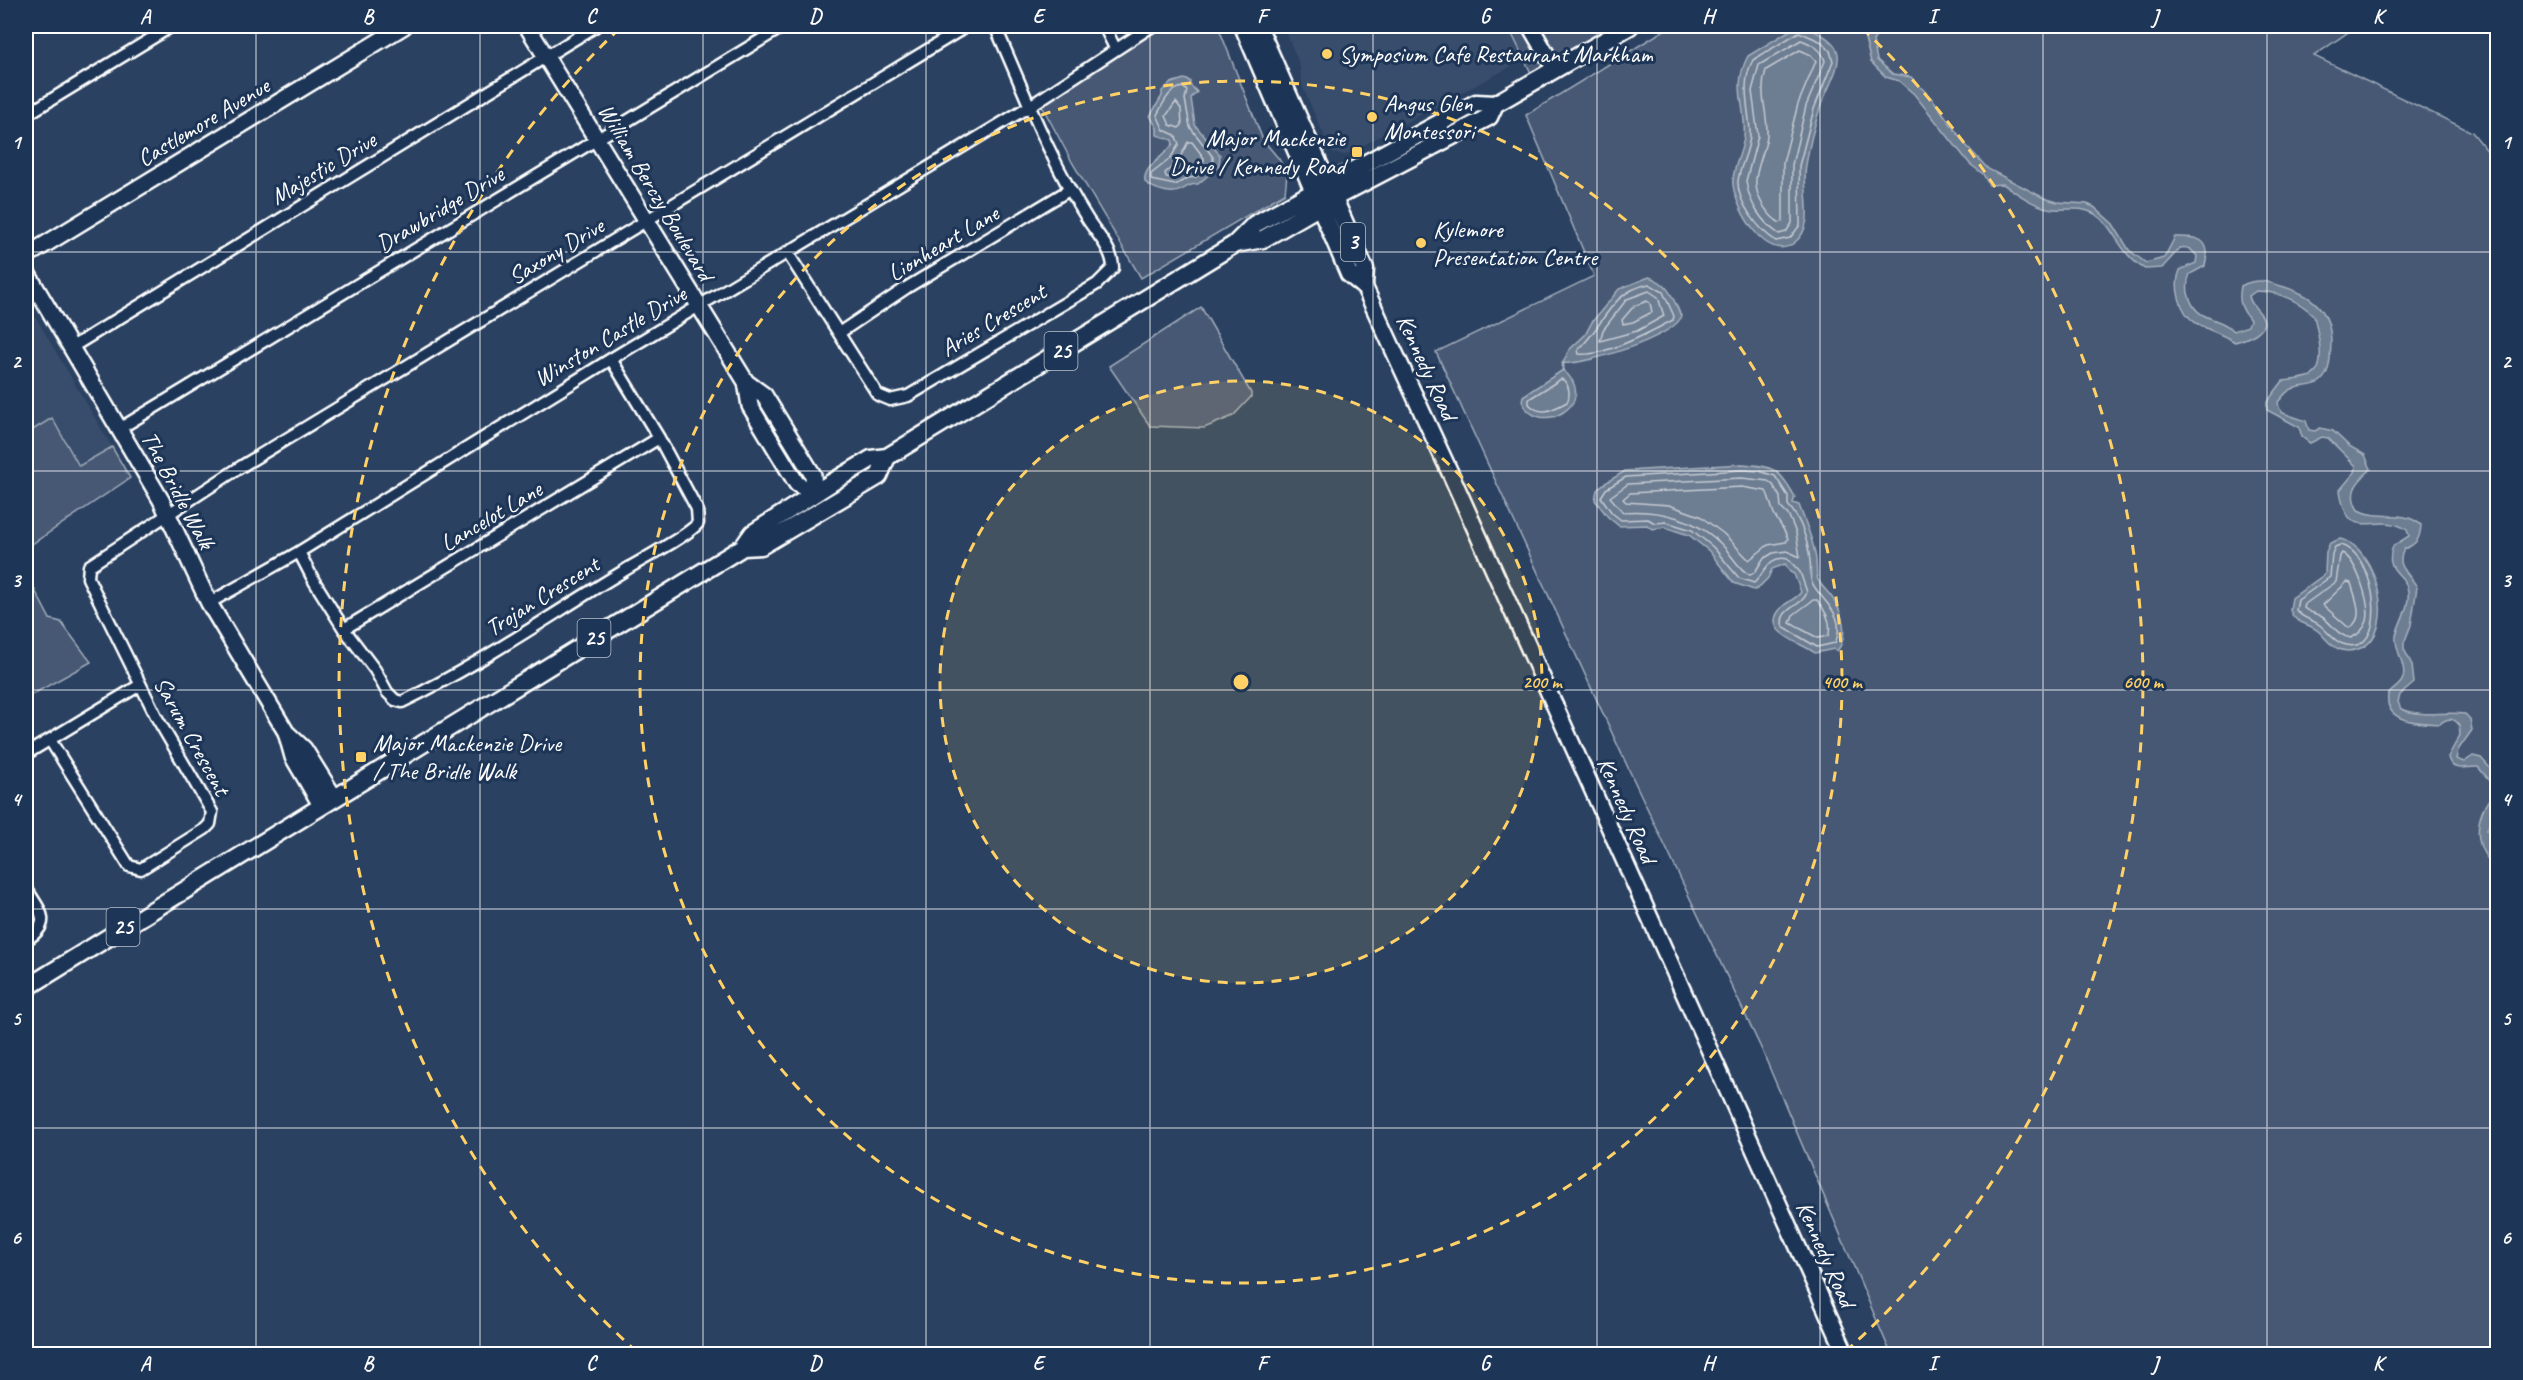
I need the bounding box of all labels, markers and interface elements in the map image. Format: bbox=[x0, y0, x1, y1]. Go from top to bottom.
text: A bbox=[140, 4, 152, 29]
text: B bbox=[363, 4, 375, 29]
text: C bbox=[586, 4, 598, 29]
text: D bbox=[809, 4, 823, 29]
text: E bbox=[1033, 4, 1047, 29]
text: F bbox=[1257, 4, 1271, 29]
text: G bbox=[1480, 4, 1493, 29]
text: H bbox=[1702, 4, 1717, 29]
text: I bbox=[1928, 4, 1941, 29]
text: J bbox=[2150, 4, 2162, 29]
text: K bbox=[2373, 4, 2387, 29]
place label: Symposium Cafe Restaurant Markham bbox=[1339, 39, 1653, 69]
marker: Symposium Cafe Restaurant Markham bbox=[1320, 47, 1334, 61]
street label: Castlemore Avenue bbox=[131, 70, 277, 173]
place label: Angus Glen Montessori bbox=[1384, 88, 1477, 146]
street label: William Berczy Boulevard bbox=[591, 98, 723, 289]
marker: Angus Glen Montessori bbox=[1365, 110, 1379, 124]
place label: Major Mackenzie Drive / Kennedy Road bbox=[1170, 123, 1349, 181]
street label: Majestic Drive bbox=[265, 124, 383, 211]
text: 1 bbox=[12, 130, 23, 155]
text: 1 bbox=[2502, 130, 2513, 155]
marker: Major Mackenzie Drive / Kennedy Road bbox=[1350, 145, 1364, 159]
street label: Drawbridge Drive bbox=[371, 158, 511, 259]
street label: Lionheart Lane bbox=[882, 197, 1006, 288]
street label: Saxony Drive bbox=[503, 210, 611, 291]
place label: Kylemore Presentation Centre bbox=[1433, 214, 1599, 272]
road number: 3 bbox=[1341, 223, 1365, 261]
marker: Kylemore Presentation Centre bbox=[1414, 236, 1428, 250]
street label: Aries Crescent bbox=[935, 276, 1053, 363]
street label: Winston Castle Drive bbox=[528, 278, 693, 393]
street label: Kennedy Road bbox=[1390, 310, 1466, 428]
road number: 25 bbox=[1044, 332, 1078, 370]
text: 2 bbox=[12, 349, 23, 374]
text: 2 bbox=[2502, 349, 2513, 374]
street label: The Bridle Walk bbox=[134, 426, 223, 556]
street label: Lancelot Lane bbox=[435, 473, 549, 558]
street label: Trojan Crescent bbox=[479, 548, 606, 643]
text: 3 bbox=[12, 568, 23, 593]
text: 3 bbox=[2502, 568, 2513, 593]
road number: 25 bbox=[578, 619, 610, 657]
street label: Sarum Crescent bbox=[147, 671, 238, 802]
text: 200 m bbox=[1523, 671, 1563, 693]
text: 400 m bbox=[1823, 671, 1863, 693]
text: 600 m bbox=[2123, 671, 2164, 693]
centre of rings bbox=[1231, 672, 1251, 692]
place label: Major Mackenzie Drive / The Bridle Walk bbox=[373, 728, 563, 786]
marker: Major Mackenzie Drive / The Bridle Walk bbox=[354, 750, 368, 764]
street label: Kennedy Road bbox=[1590, 752, 1665, 871]
text: 4 bbox=[12, 787, 24, 812]
text: 4 bbox=[2502, 787, 2514, 812]
road number: 25 bbox=[106, 908, 140, 946]
text: 5 bbox=[12, 1006, 23, 1031]
text: 5 bbox=[2502, 1006, 2513, 1031]
street label: Kennedy Road bbox=[1789, 1196, 1864, 1315]
text: 6 bbox=[11, 1225, 22, 1250]
text: 6 bbox=[2501, 1225, 2512, 1250]
text: A bbox=[140, 1351, 152, 1376]
text: B bbox=[363, 1351, 375, 1376]
text: C bbox=[586, 1351, 598, 1376]
text: D bbox=[809, 1351, 823, 1376]
text: E bbox=[1033, 1351, 1047, 1376]
text: F bbox=[1257, 1351, 1271, 1376]
text: G bbox=[1480, 1351, 1493, 1376]
text: H bbox=[1702, 1351, 1717, 1376]
text: I bbox=[1928, 1351, 1941, 1376]
text: J bbox=[2150, 1351, 2162, 1376]
text: K bbox=[2373, 1351, 2387, 1376]

